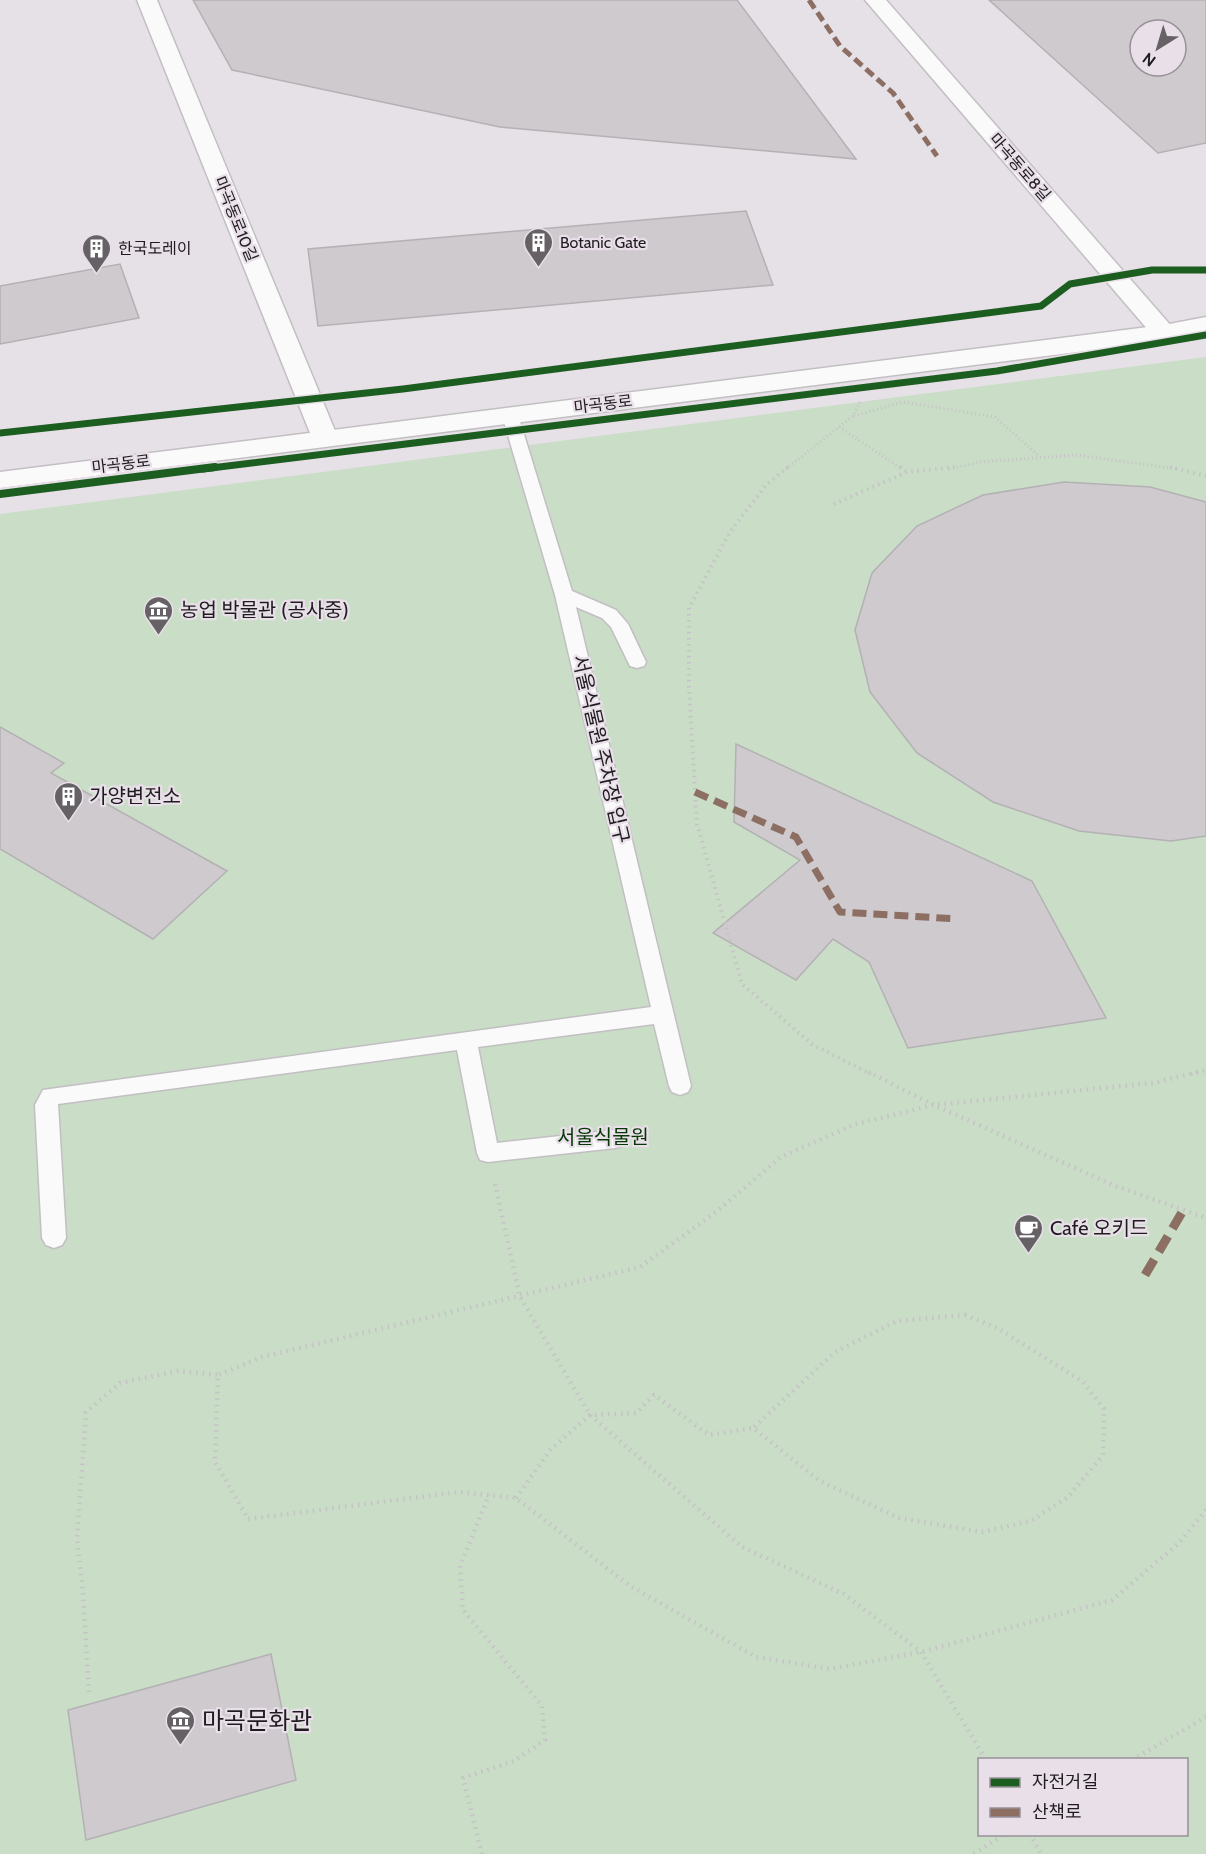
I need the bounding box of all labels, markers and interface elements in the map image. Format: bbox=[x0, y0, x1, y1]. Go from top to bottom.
north arrow bbox=[1128, 18, 1188, 78]
text: N bbox=[1139, 49, 1160, 71]
street label: 마곡동로8길 bbox=[986, 129, 1054, 205]
street label: 마곡동로10길 bbox=[210, 174, 262, 264]
building icon: Botanic Gate bbox=[523, 226, 555, 268]
building icon: 한국도레이 bbox=[81, 232, 113, 274]
place label: Botanic Gate bbox=[560, 233, 646, 252]
place label: 한국도레이 bbox=[118, 239, 192, 258]
street label: 마곡동로 bbox=[573, 391, 634, 417]
street label: 마곡동로 bbox=[91, 451, 152, 477]
museum icon: 농업 박물관 (공사중) bbox=[143, 594, 175, 636]
place label: 농업 박물관 (공사중) bbox=[180, 598, 349, 622]
street label: 서울식물원 주차장 입구 bbox=[568, 652, 634, 846]
building icon: 가양변전소 bbox=[52, 780, 84, 822]
place label: 가양변전소 bbox=[89, 784, 181, 808]
park label: 서울식물원 bbox=[557, 1125, 649, 1149]
cafe icon: Café 오키드 bbox=[1013, 1212, 1045, 1254]
place label: Café 오키드 bbox=[1050, 1216, 1148, 1240]
museum icon: 마곡문화관 bbox=[165, 1704, 197, 1746]
place label: 마곡문화관 bbox=[202, 1706, 312, 1735]
legend bbox=[978, 1758, 1188, 1836]
text: 자전거길 bbox=[1032, 1771, 1098, 1793]
text: 산책로 bbox=[1032, 1801, 1082, 1823]

